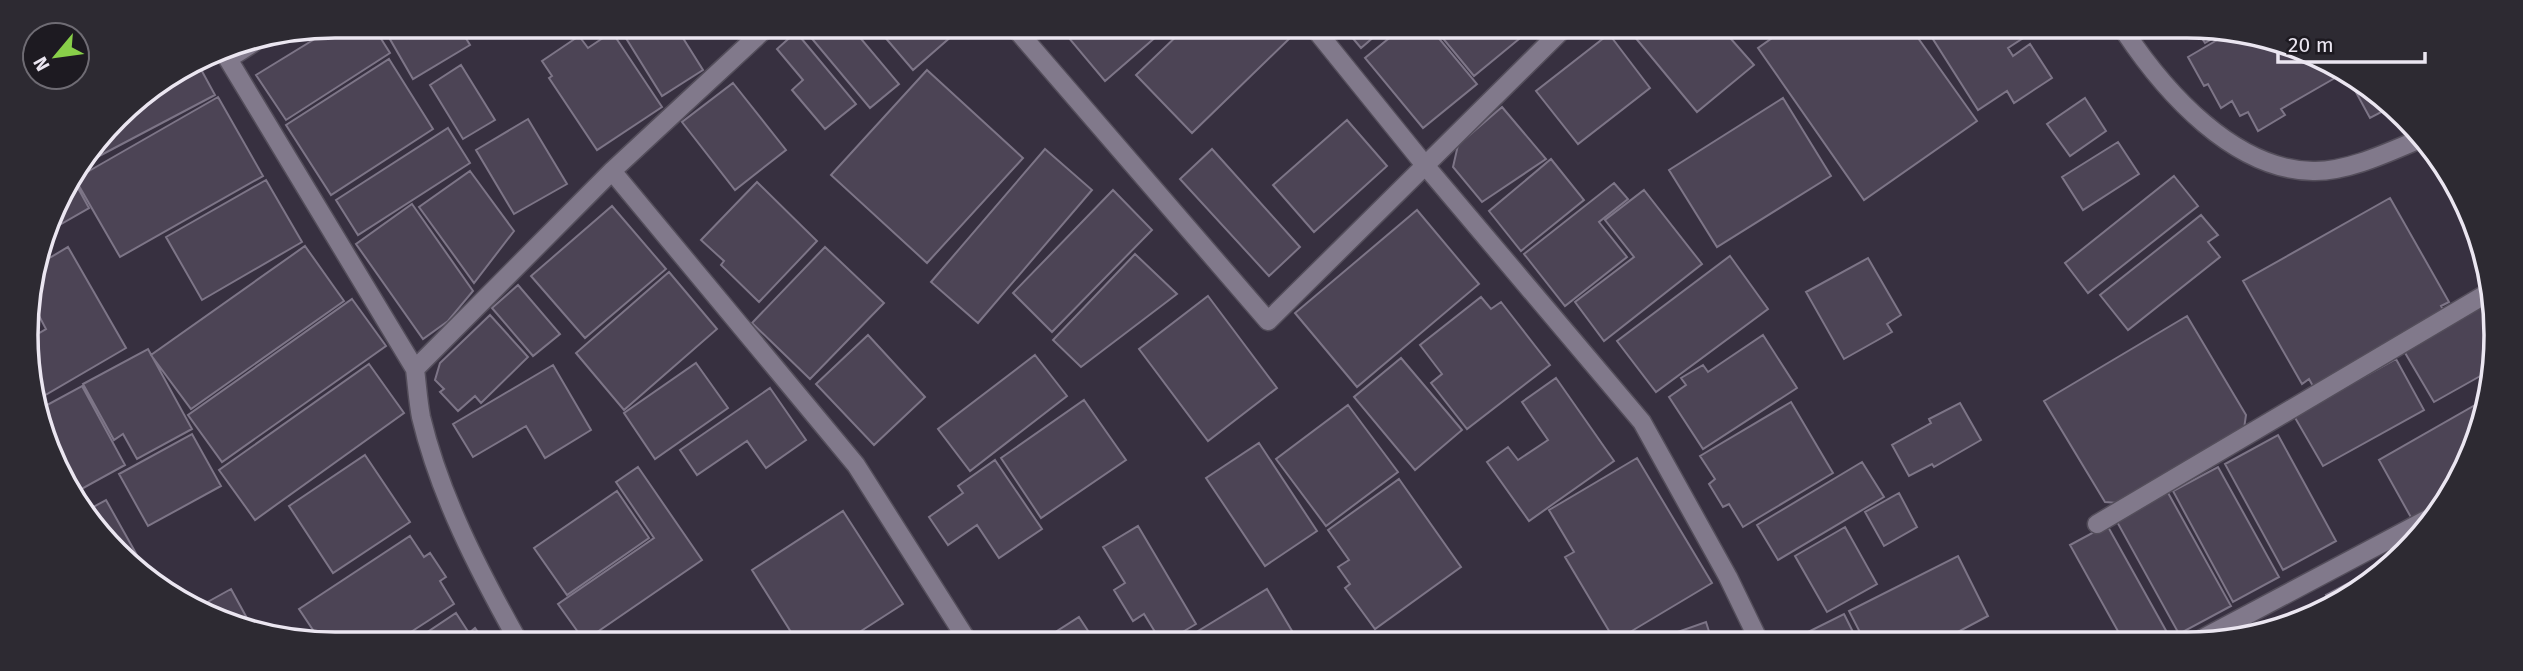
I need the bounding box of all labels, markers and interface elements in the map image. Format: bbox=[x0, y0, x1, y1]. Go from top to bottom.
north arrow bbox=[21, 21, 91, 91]
scale bar bbox=[2278, 21, 2425, 65]
text: 20 m bbox=[2288, 32, 2334, 58]
text: N bbox=[28, 53, 55, 75]

